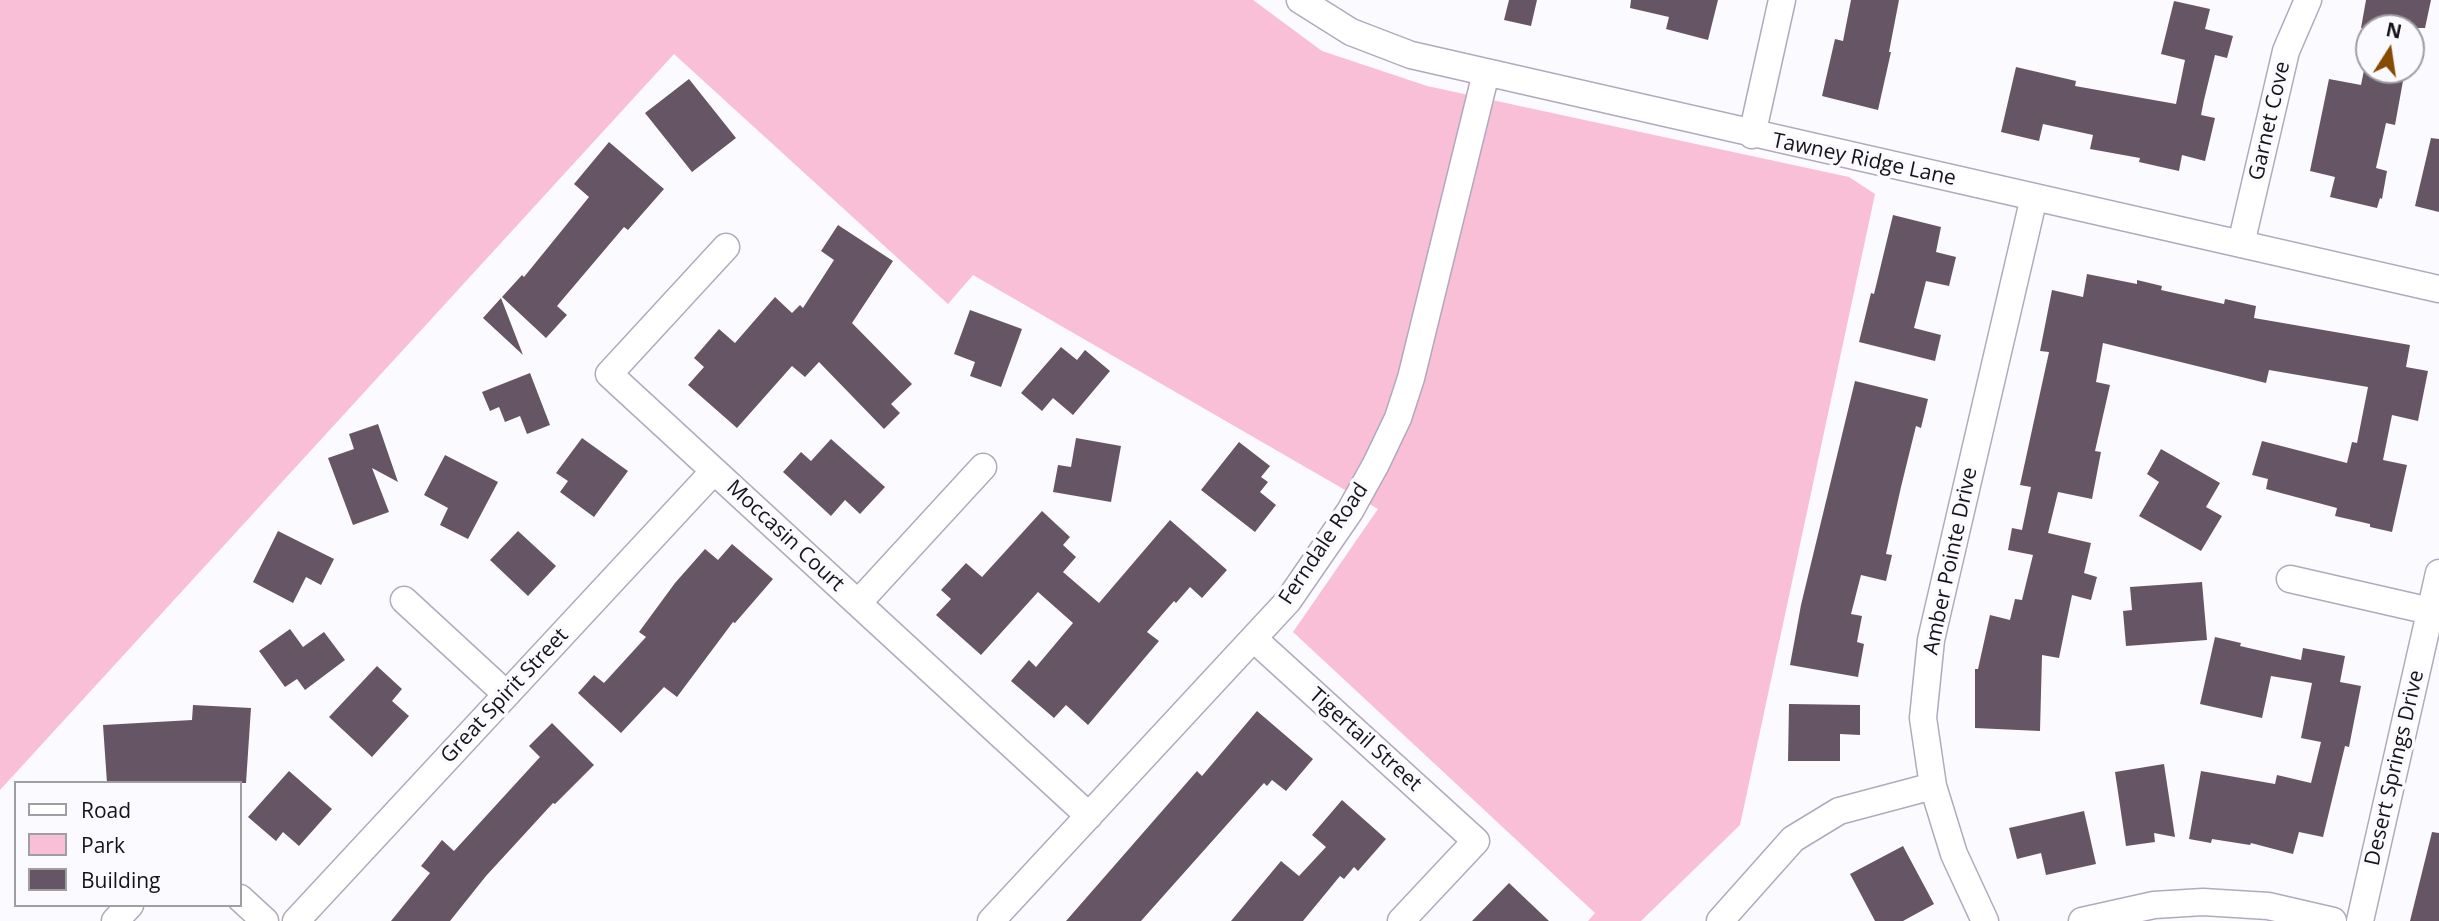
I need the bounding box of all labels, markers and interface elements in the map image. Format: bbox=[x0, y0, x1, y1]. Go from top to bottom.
north arrow bbox=[2355, 14, 2425, 84]
text: N bbox=[2384, 16, 2404, 45]
street label: Garnet Cove bbox=[2244, 59, 2296, 183]
street label: Tawney Ridge Lane bbox=[1770, 128, 1958, 192]
street label: Amber Pointe Drive bbox=[1919, 465, 1983, 657]
street label: Moccasin Court bbox=[721, 475, 849, 597]
street label: Ferndale Road bbox=[1274, 478, 1374, 610]
street label: Great Spirit Street bbox=[436, 623, 574, 769]
street label: Desert Springs Drive bbox=[2360, 668, 2430, 868]
street label: Tigertail Street bbox=[1304, 683, 1426, 797]
legend bbox=[14, 781, 242, 907]
text: Road bbox=[81, 796, 131, 824]
text: Park bbox=[81, 831, 125, 859]
text: Building bbox=[81, 866, 160, 894]

